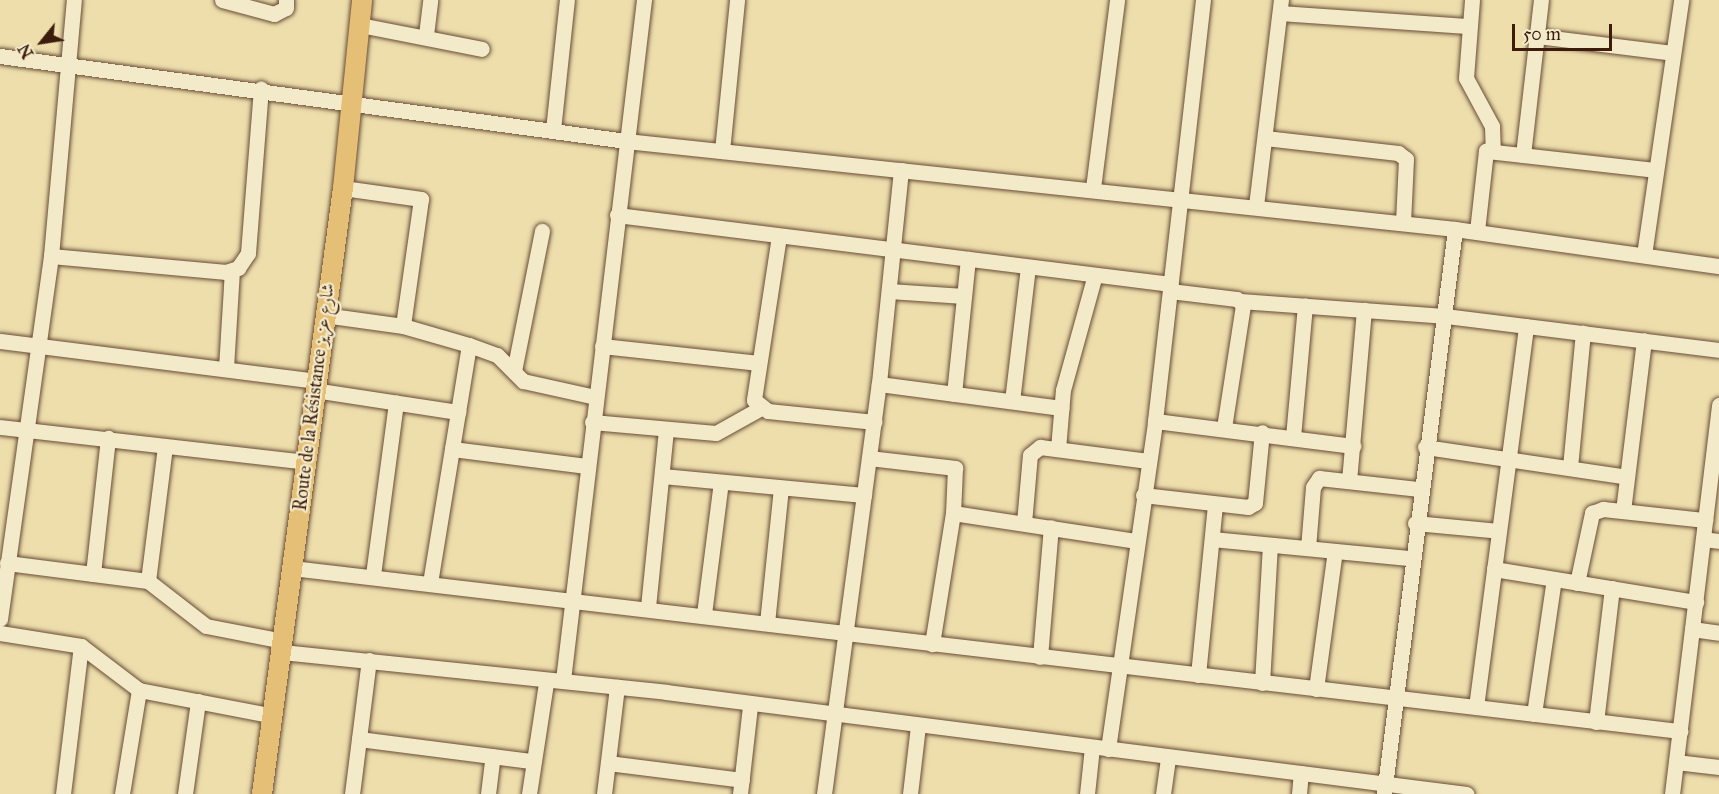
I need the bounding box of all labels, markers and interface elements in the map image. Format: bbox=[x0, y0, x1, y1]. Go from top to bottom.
north arrow bbox=[12, 12, 72, 72]
scale bar bbox=[1515, 12, 1616, 50]
text: 50 m bbox=[1523, 23, 1561, 45]
text: N bbox=[14, 41, 38, 62]
street label: Route de la Résistance شارع عزيز bbox=[289, 282, 339, 512]

